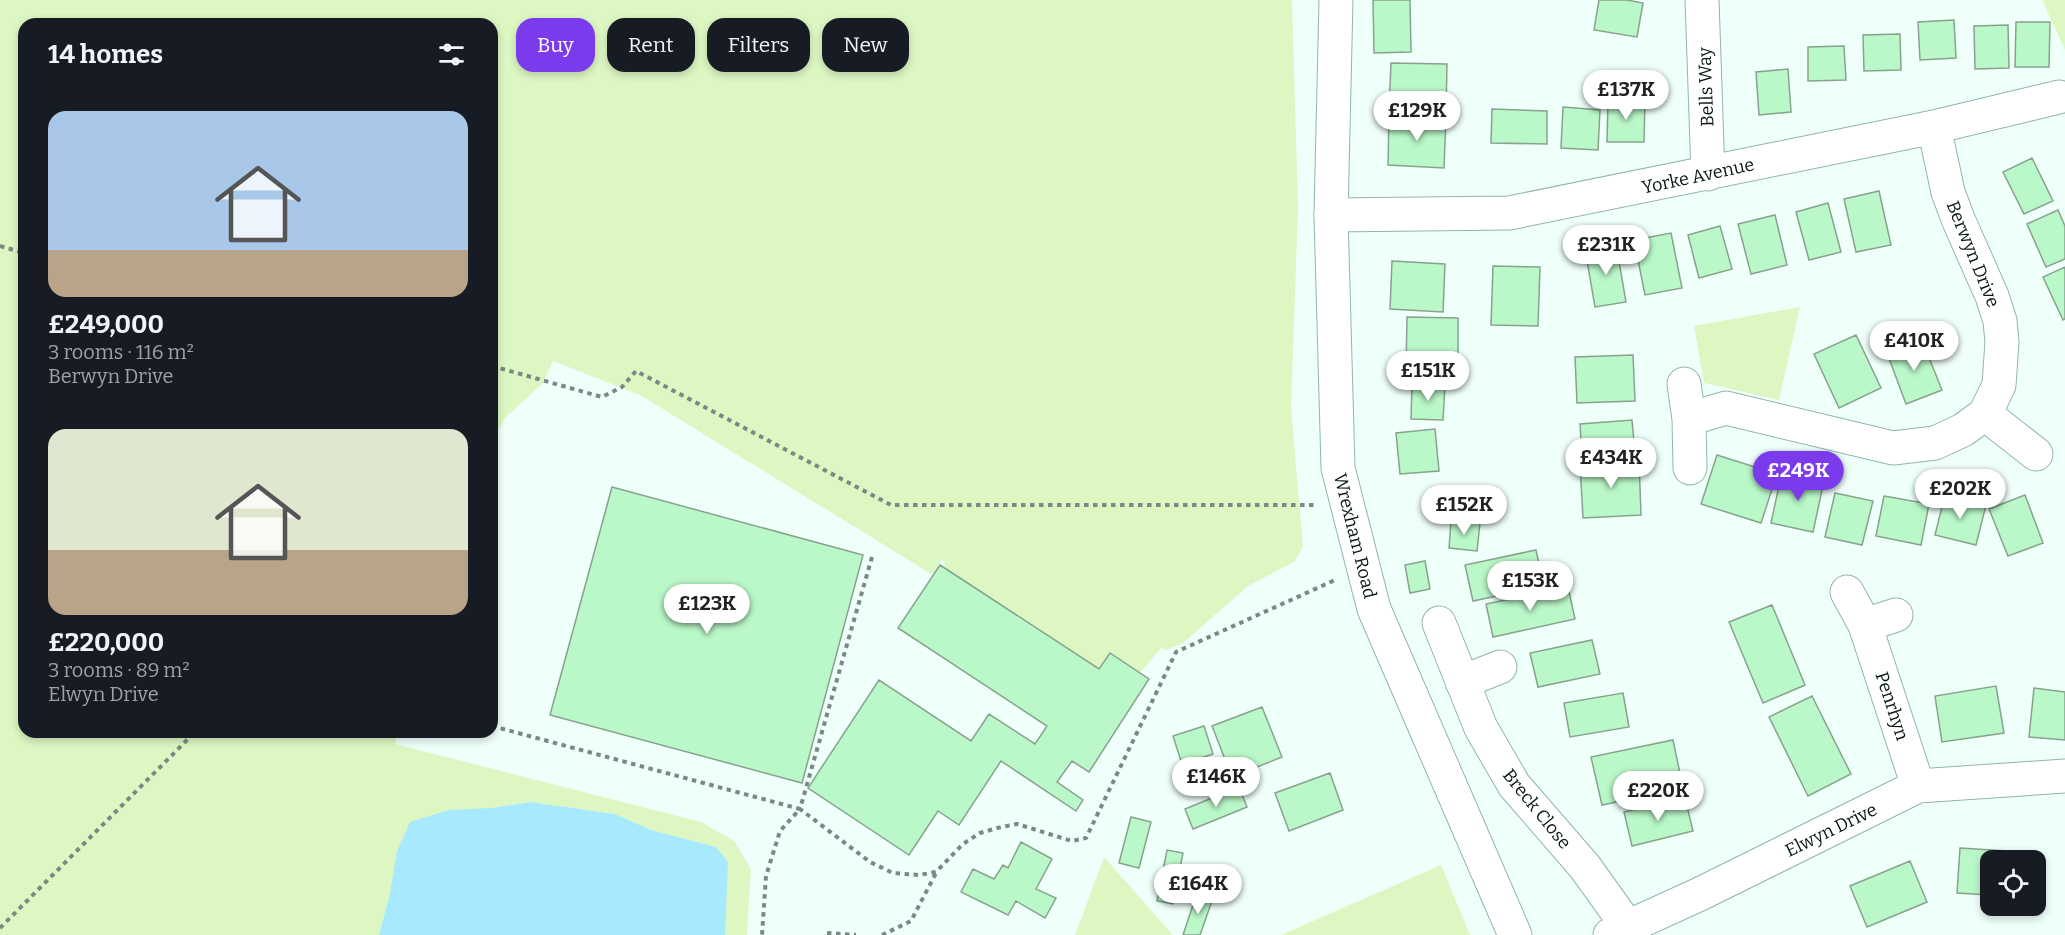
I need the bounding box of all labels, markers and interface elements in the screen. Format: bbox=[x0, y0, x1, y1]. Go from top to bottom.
chip: Buy bbox=[516, 18, 595, 72]
chip: Rent bbox=[607, 18, 695, 72]
chip: Filters bbox=[707, 18, 810, 72]
chip: New bbox=[822, 18, 909, 72]
icon: filters bbox=[435, 38, 468, 71]
text: 14 homes bbox=[48, 39, 163, 70]
street label: Bells Way bbox=[1694, 46, 1718, 127]
pin: £137K bbox=[1584, 70, 1668, 121]
text: £137K bbox=[1597, 77, 1655, 101]
pin: £129K bbox=[1375, 91, 1459, 142]
text: £129K bbox=[1387, 98, 1447, 122]
icon: home bbox=[204, 150, 312, 258]
street label: Yorke Avenue bbox=[1640, 153, 1756, 199]
street label: Berwyn Drive bbox=[1942, 198, 2004, 310]
pin: £231K bbox=[1564, 225, 1648, 276]
text: £231K bbox=[1577, 232, 1635, 256]
text: £249,000 bbox=[48, 309, 164, 340]
pin: £410K bbox=[1872, 321, 1956, 372]
text: £410K bbox=[1884, 328, 1944, 352]
text: 3 rooms · 116 m² bbox=[48, 340, 194, 364]
pin: £151K bbox=[1386, 351, 1470, 402]
text: £151K bbox=[1400, 358, 1456, 382]
text: Berwyn Drive bbox=[48, 364, 173, 388]
pin: £434K bbox=[1569, 438, 1653, 489]
text: £434K bbox=[1579, 445, 1643, 469]
pin: £249K bbox=[1756, 451, 1840, 502]
text: £249K bbox=[1767, 458, 1829, 482]
icon: home bbox=[204, 468, 312, 576]
pin: £202K bbox=[1918, 469, 2002, 520]
street label: Wrexham Road bbox=[1329, 471, 1381, 601]
text: £202K bbox=[1929, 476, 1991, 500]
pin: £152K bbox=[1422, 485, 1506, 536]
text: £152K bbox=[1435, 492, 1493, 516]
pin: £153K bbox=[1488, 561, 1572, 612]
text: £153K bbox=[1501, 568, 1559, 592]
pin: £123K bbox=[665, 584, 749, 635]
text: £123K bbox=[678, 591, 736, 615]
text: £220,000 bbox=[48, 627, 164, 658]
text: 3 rooms · 89 m² bbox=[48, 658, 190, 682]
street label: Penrhyn bbox=[1871, 669, 1914, 744]
text: Elwyn Drive bbox=[48, 682, 159, 706]
pin: £146K bbox=[1174, 757, 1258, 808]
text: £146K bbox=[1186, 764, 1246, 788]
street label: Breck Close bbox=[1498, 765, 1576, 853]
pin: £220K bbox=[1616, 771, 1700, 822]
text: £220K bbox=[1627, 778, 1689, 802]
street label: Elwyn Drive bbox=[1781, 798, 1881, 862]
map controls bbox=[1980, 850, 2046, 916]
button: locate bbox=[1980, 850, 2046, 916]
pin: £164K bbox=[1156, 864, 1240, 915]
text: £164K bbox=[1168, 871, 1228, 895]

